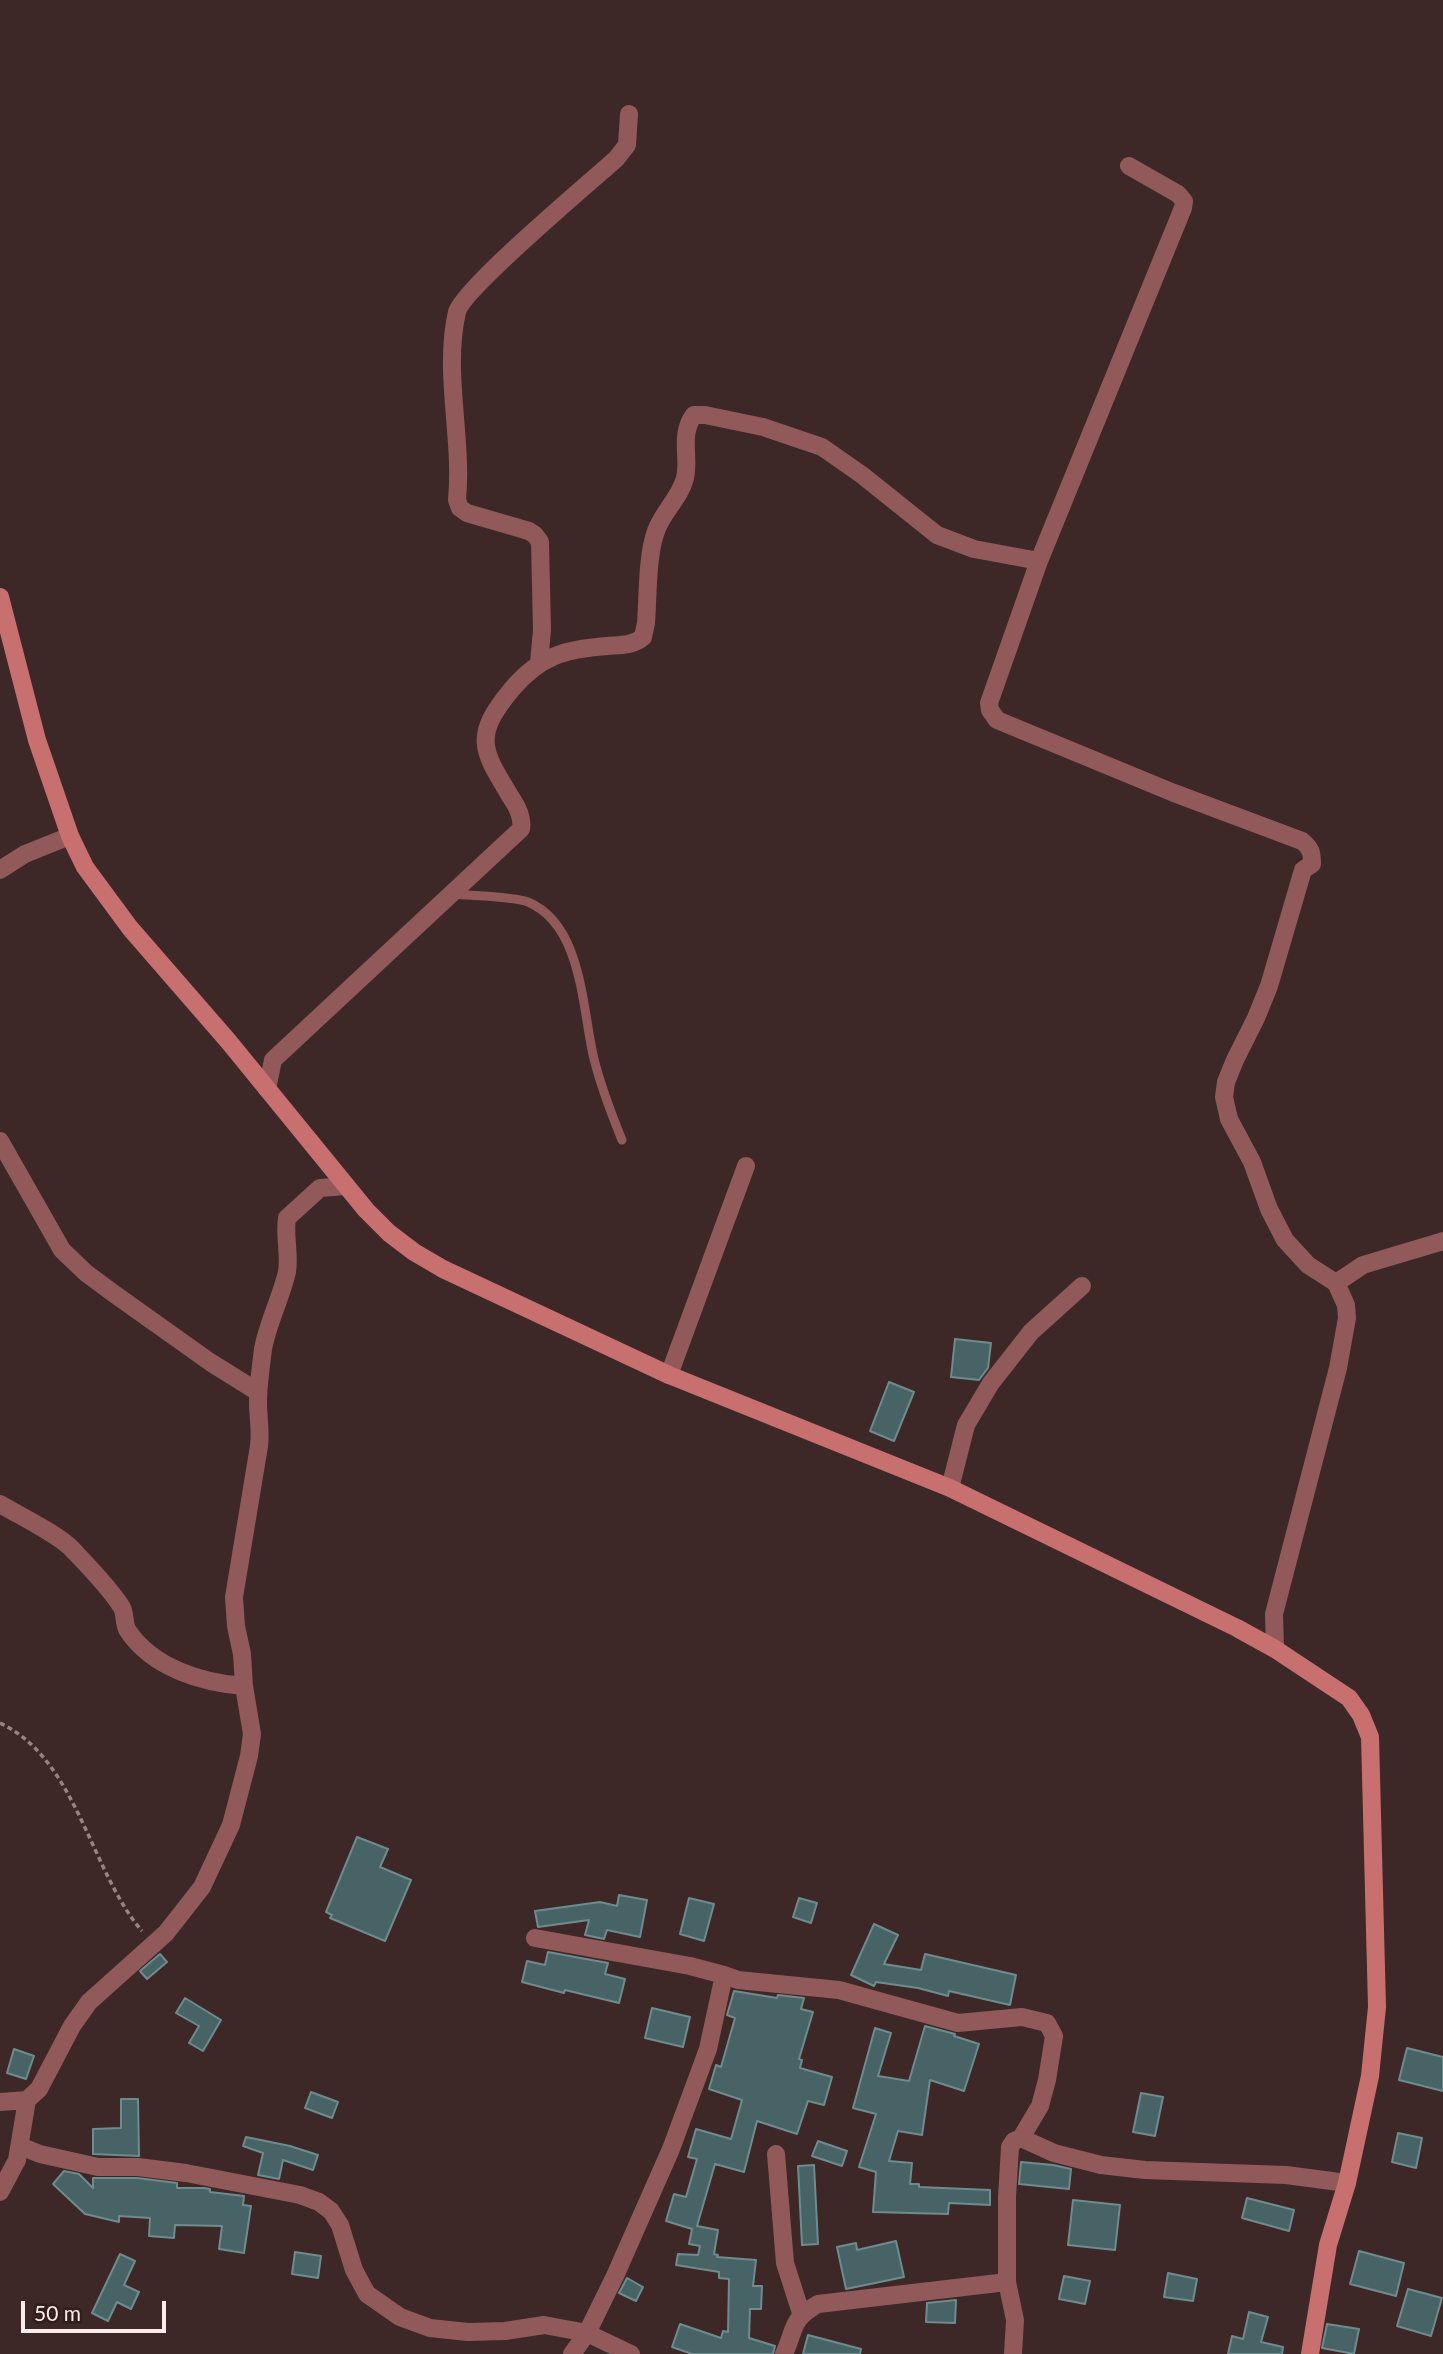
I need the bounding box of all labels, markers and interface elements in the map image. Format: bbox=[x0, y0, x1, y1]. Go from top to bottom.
scale bar bbox=[24, 2288, 170, 2332]
text: 50 m bbox=[34, 2300, 81, 2325]

